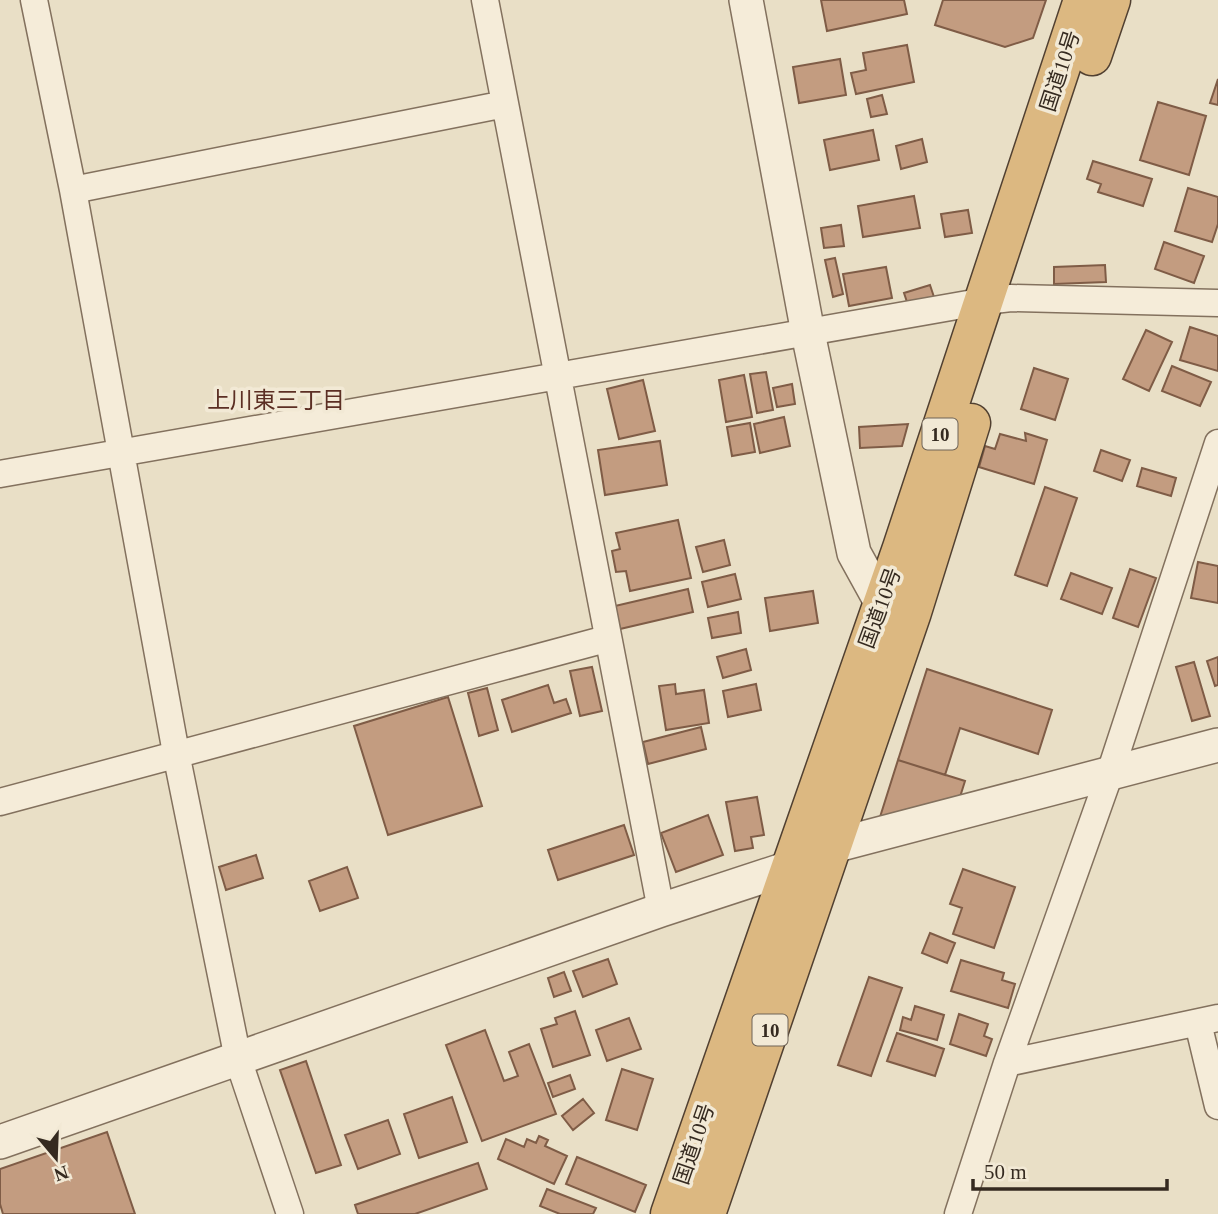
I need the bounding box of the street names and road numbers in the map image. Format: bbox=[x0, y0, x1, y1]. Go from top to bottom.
street label: 国道10号 bbox=[1036, 27, 1084, 115]
road number: 10 bbox=[922, 418, 958, 449]
street label: 国道10号 bbox=[854, 564, 906, 652]
road number: 10 bbox=[752, 1014, 788, 1046]
street label: 国道10号 bbox=[669, 1100, 719, 1188]

